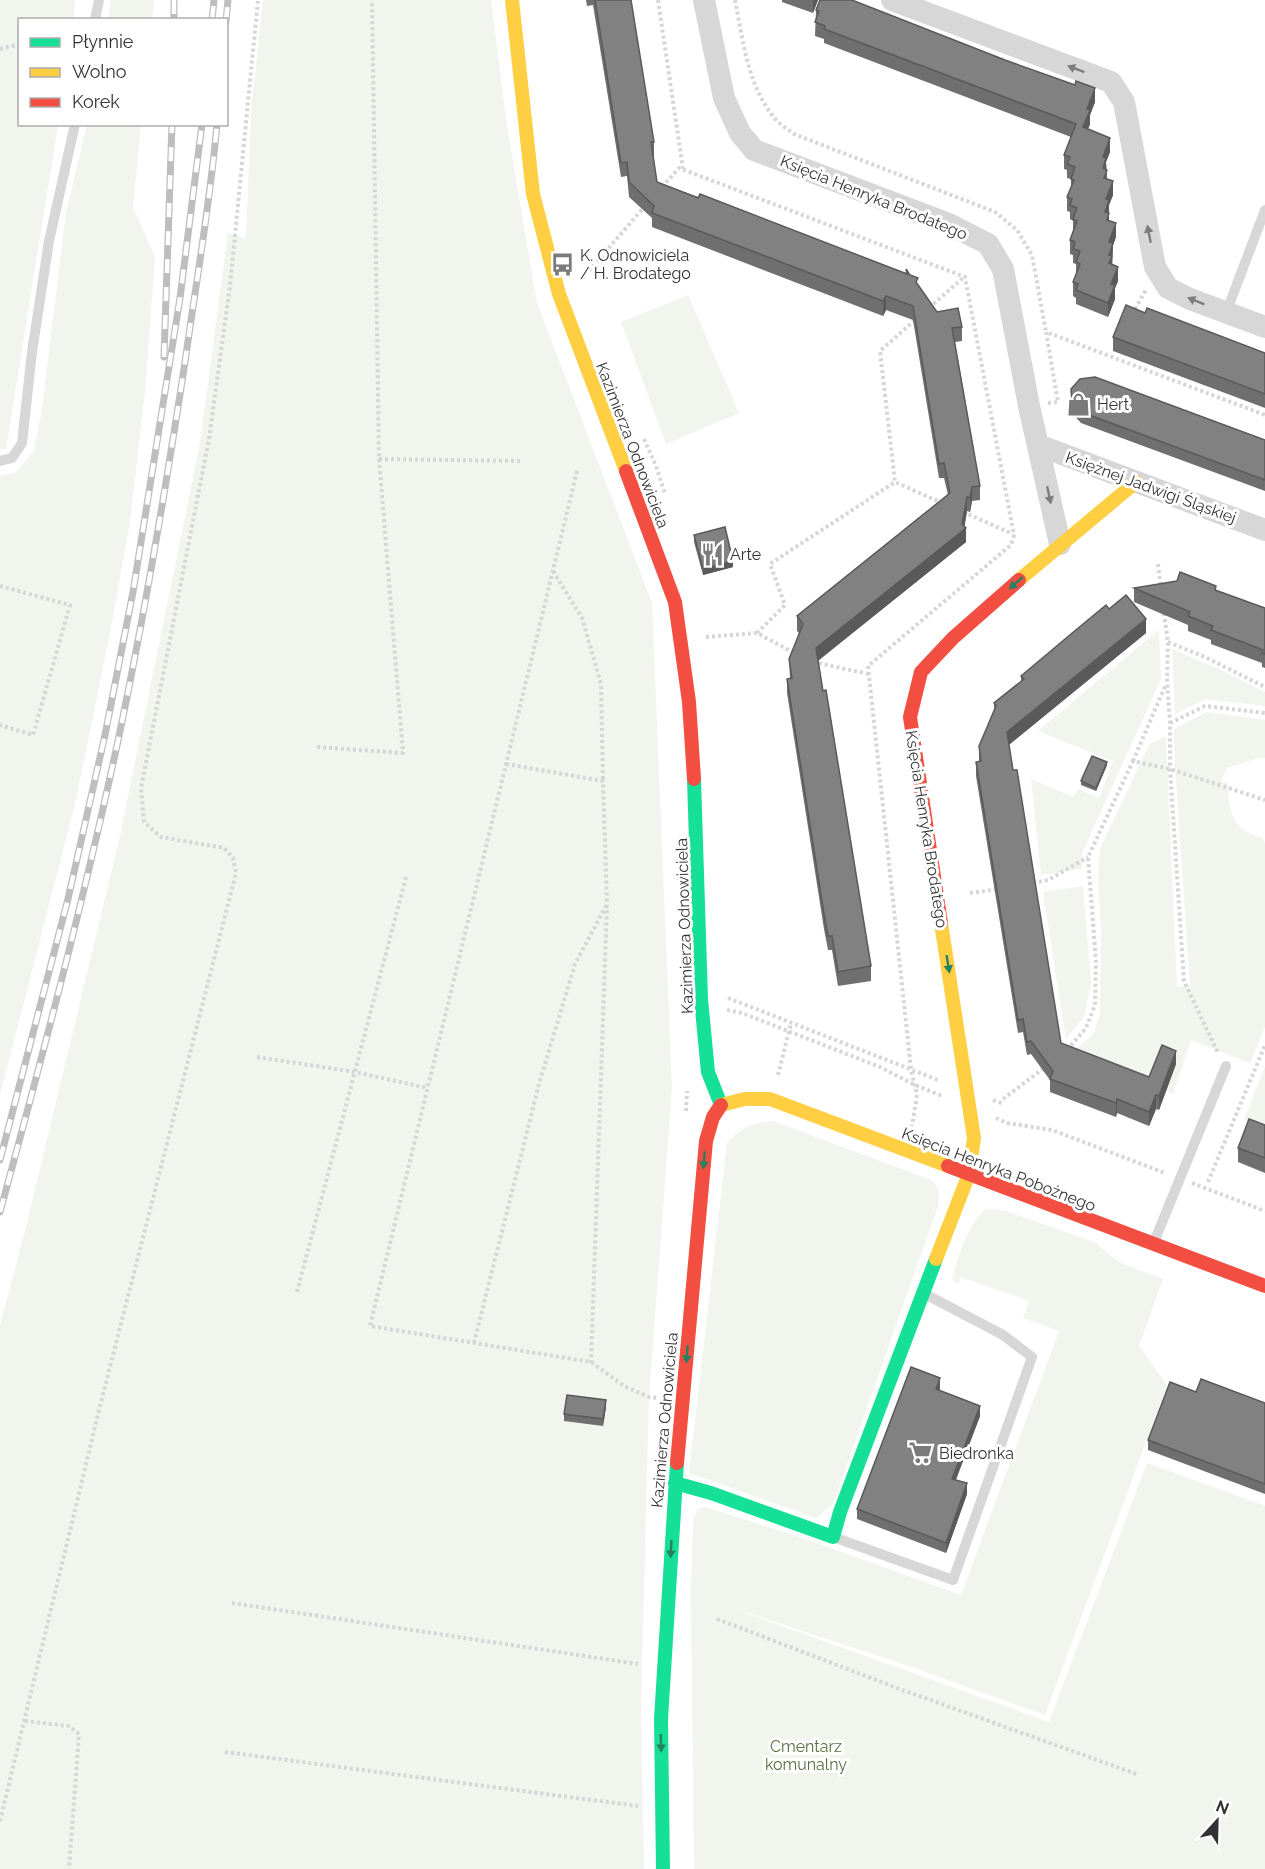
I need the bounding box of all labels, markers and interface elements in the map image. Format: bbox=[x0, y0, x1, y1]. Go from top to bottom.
legend bbox=[18, 18, 228, 126]
text: Płynnie bbox=[72, 31, 134, 52]
text: Wolno bbox=[72, 61, 127, 82]
one-way arrow bbox=[1067, 64, 1085, 74]
text: Korek bbox=[72, 91, 120, 112]
street label: Księcia Henryka Brodatego bbox=[778, 151, 970, 244]
one-way arrow bbox=[1144, 224, 1153, 243]
place label: K. Odnowiciela / H. Brodatego bbox=[580, 246, 691, 283]
bus stop icon: K. Odnowiciela / H. Brodatego bbox=[549, 251, 575, 277]
one-way arrow bbox=[1187, 296, 1205, 306]
street label: Kazimierza Odnowiciela bbox=[592, 360, 673, 531]
shop icon: Hert bbox=[1066, 391, 1092, 417]
place label: Hert bbox=[1097, 395, 1130, 414]
street label: Księżnej Jadwigi Śląskiej bbox=[1063, 447, 1239, 527]
one-way arrow bbox=[1045, 485, 1054, 504]
restaurant icon: Arte bbox=[699, 541, 725, 567]
place label: Arte bbox=[730, 545, 761, 564]
one-way arrow bbox=[1009, 576, 1024, 589]
street label: Księcia Henryka Brodatego bbox=[901, 729, 952, 929]
street label: Kazimierza Odnowiciela bbox=[672, 838, 697, 1014]
one-way arrow bbox=[943, 954, 952, 973]
street label: Księcia Henryka Pobożnego bbox=[899, 1124, 1099, 1215]
one-way arrow bbox=[699, 1151, 709, 1170]
street label: Kazimierza Odnowiciela bbox=[647, 1332, 682, 1509]
one-way arrow bbox=[682, 1345, 692, 1364]
supermarket icon: Biedronka bbox=[908, 1440, 934, 1466]
place label: Biedronka bbox=[939, 1444, 1014, 1463]
one-way arrow bbox=[666, 1539, 676, 1558]
one-way arrow bbox=[657, 1734, 666, 1753]
park label: Cmentarz komunalny bbox=[765, 1737, 847, 1774]
north arrow bbox=[1187, 1791, 1247, 1851]
text: N bbox=[1213, 1796, 1232, 1819]

